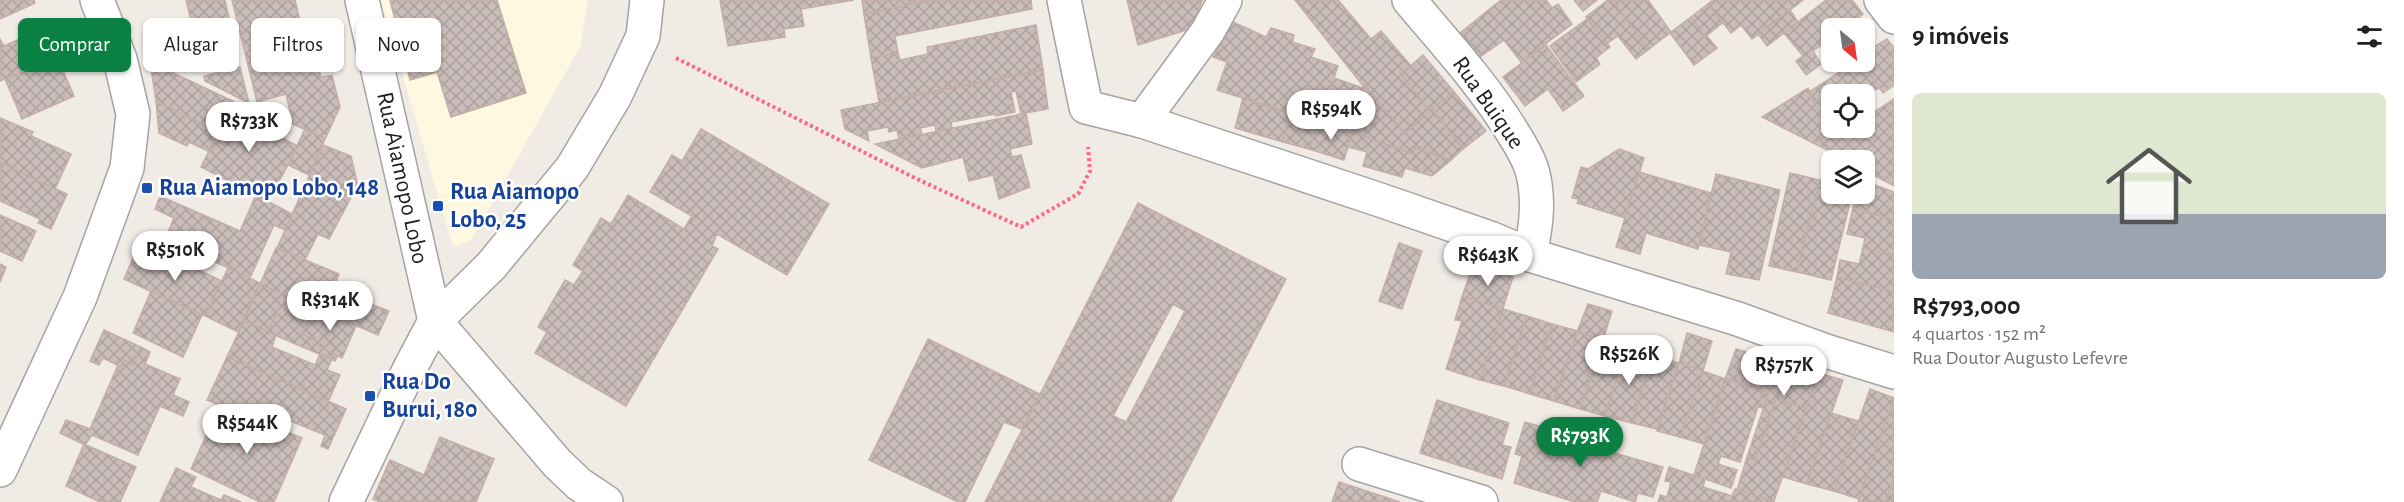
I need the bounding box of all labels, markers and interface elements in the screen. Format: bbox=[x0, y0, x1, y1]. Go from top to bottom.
chip: Comprar bbox=[18, 18, 131, 72]
chip: Alugar bbox=[143, 18, 239, 72]
chip: Filtros bbox=[251, 18, 344, 72]
chip: Novo bbox=[356, 18, 441, 72]
north arrow bbox=[1821, 18, 1875, 72]
map controls bbox=[1821, 18, 1875, 204]
icon: filters bbox=[2353, 20, 2386, 53]
text: 9 imóveis bbox=[1912, 23, 2009, 49]
street label: Rua Buique bbox=[1448, 52, 1528, 154]
button: locate bbox=[1821, 84, 1875, 138]
street label: Rua Aiamopo Lobo bbox=[372, 90, 432, 266]
pin: R$594K bbox=[1282, 90, 1380, 141]
text: R$594K bbox=[1301, 99, 1361, 119]
pin: R$733K bbox=[200, 102, 298, 153]
text: R$733K bbox=[220, 111, 278, 131]
icon: home bbox=[2095, 132, 2203, 240]
button: layers bbox=[1821, 150, 1875, 204]
place label: Rua Aiamopo Lobo, 148 bbox=[159, 176, 379, 200]
place label: Rua Aiamopo Lobo, 25 bbox=[450, 180, 579, 232]
marker: Rua Aiamopo Lobo, 148 bbox=[140, 181, 154, 195]
marker: Rua Aiamopo Lobo, 25 bbox=[431, 199, 445, 213]
pin: R$510K bbox=[126, 231, 224, 282]
pin: R$643K bbox=[1439, 236, 1537, 287]
text: R$510K bbox=[146, 240, 204, 260]
text: R$643K bbox=[1458, 245, 1518, 265]
pin: R$314K bbox=[281, 281, 379, 332]
text: R$314K bbox=[301, 290, 359, 310]
text: R$793,000 bbox=[1912, 293, 2021, 319]
text: 4 quartos · 152 m² bbox=[1912, 324, 2046, 344]
pin: R$526K bbox=[1580, 335, 1678, 386]
text: R$526K bbox=[1599, 344, 1659, 364]
pin: R$757K bbox=[1735, 346, 1833, 397]
text: Rua Doutor Augusto Lefevre bbox=[1912, 348, 2128, 368]
text: R$757K bbox=[1755, 355, 1813, 375]
place label: Rua Do Burui, 180 bbox=[382, 370, 478, 422]
marker: Rua Do Burui, 180 bbox=[363, 389, 377, 403]
pin: R$544K bbox=[198, 404, 296, 455]
text: R$544K bbox=[216, 413, 278, 433]
pin: R$793K bbox=[1531, 417, 1629, 468]
text: R$793K bbox=[1550, 426, 1610, 446]

